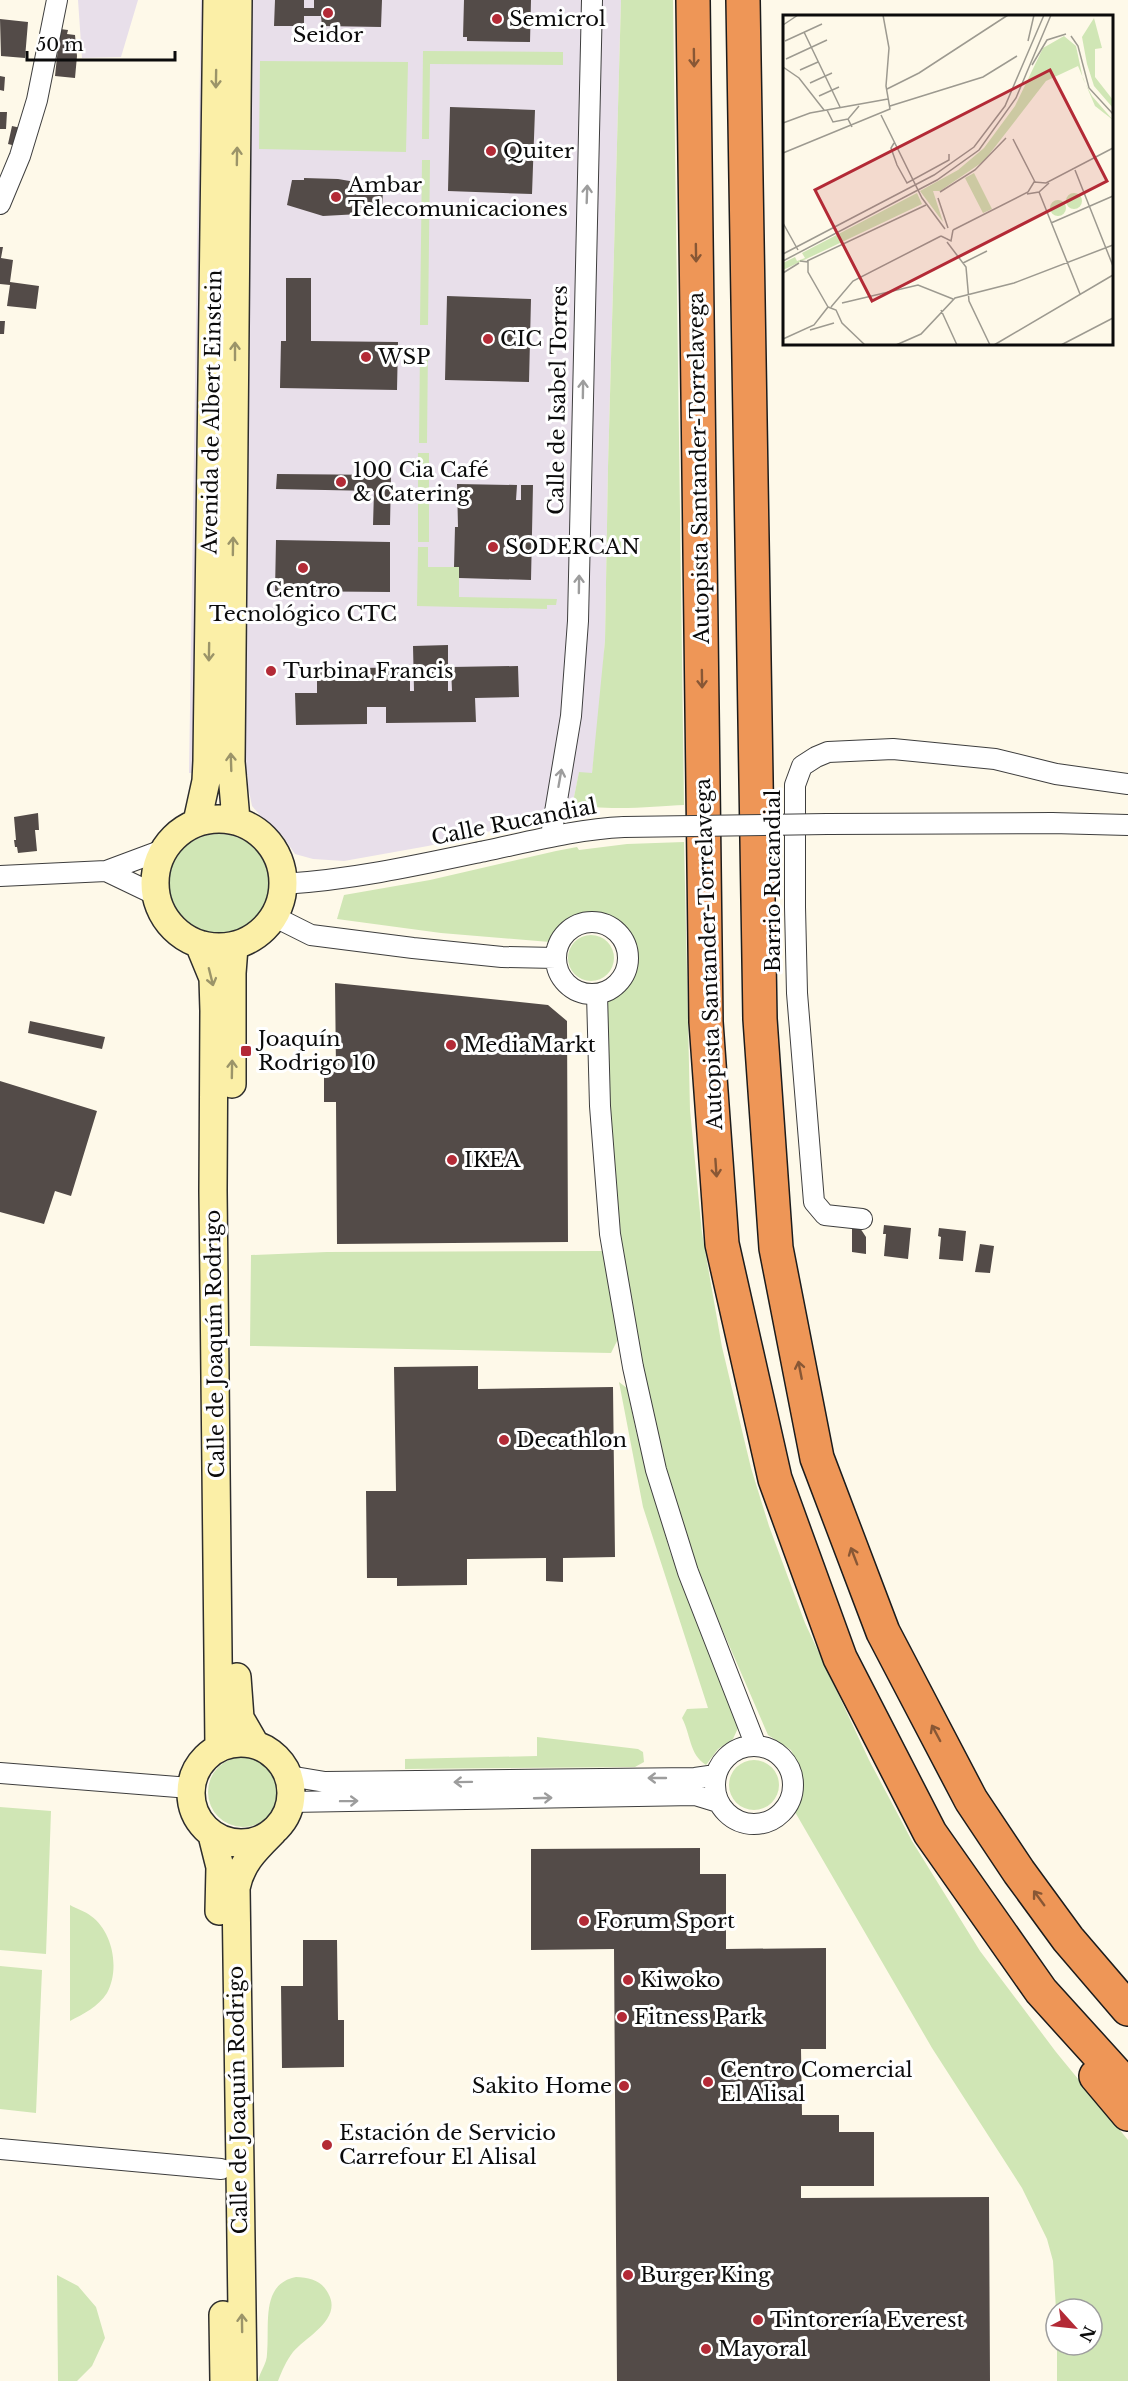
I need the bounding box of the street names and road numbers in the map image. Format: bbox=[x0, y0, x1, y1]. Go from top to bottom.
street label: Avenida de Albert Einstein bbox=[196, 269, 227, 556]
street label: Calle de Isabel Torres bbox=[543, 285, 573, 515]
street label: Autopista Santander-Torrelavega bbox=[683, 291, 715, 645]
street label: Autopista Santander-Torrelavega bbox=[690, 777, 728, 1131]
street label: Barrio Rucandial bbox=[760, 790, 786, 972]
street label: Calle Rucandial bbox=[429, 793, 599, 851]
street label: Calle de Joaquín Rodrigo bbox=[200, 1210, 230, 1478]
street label: Calle de Joaquín Rodrigo bbox=[223, 1966, 253, 2234]

